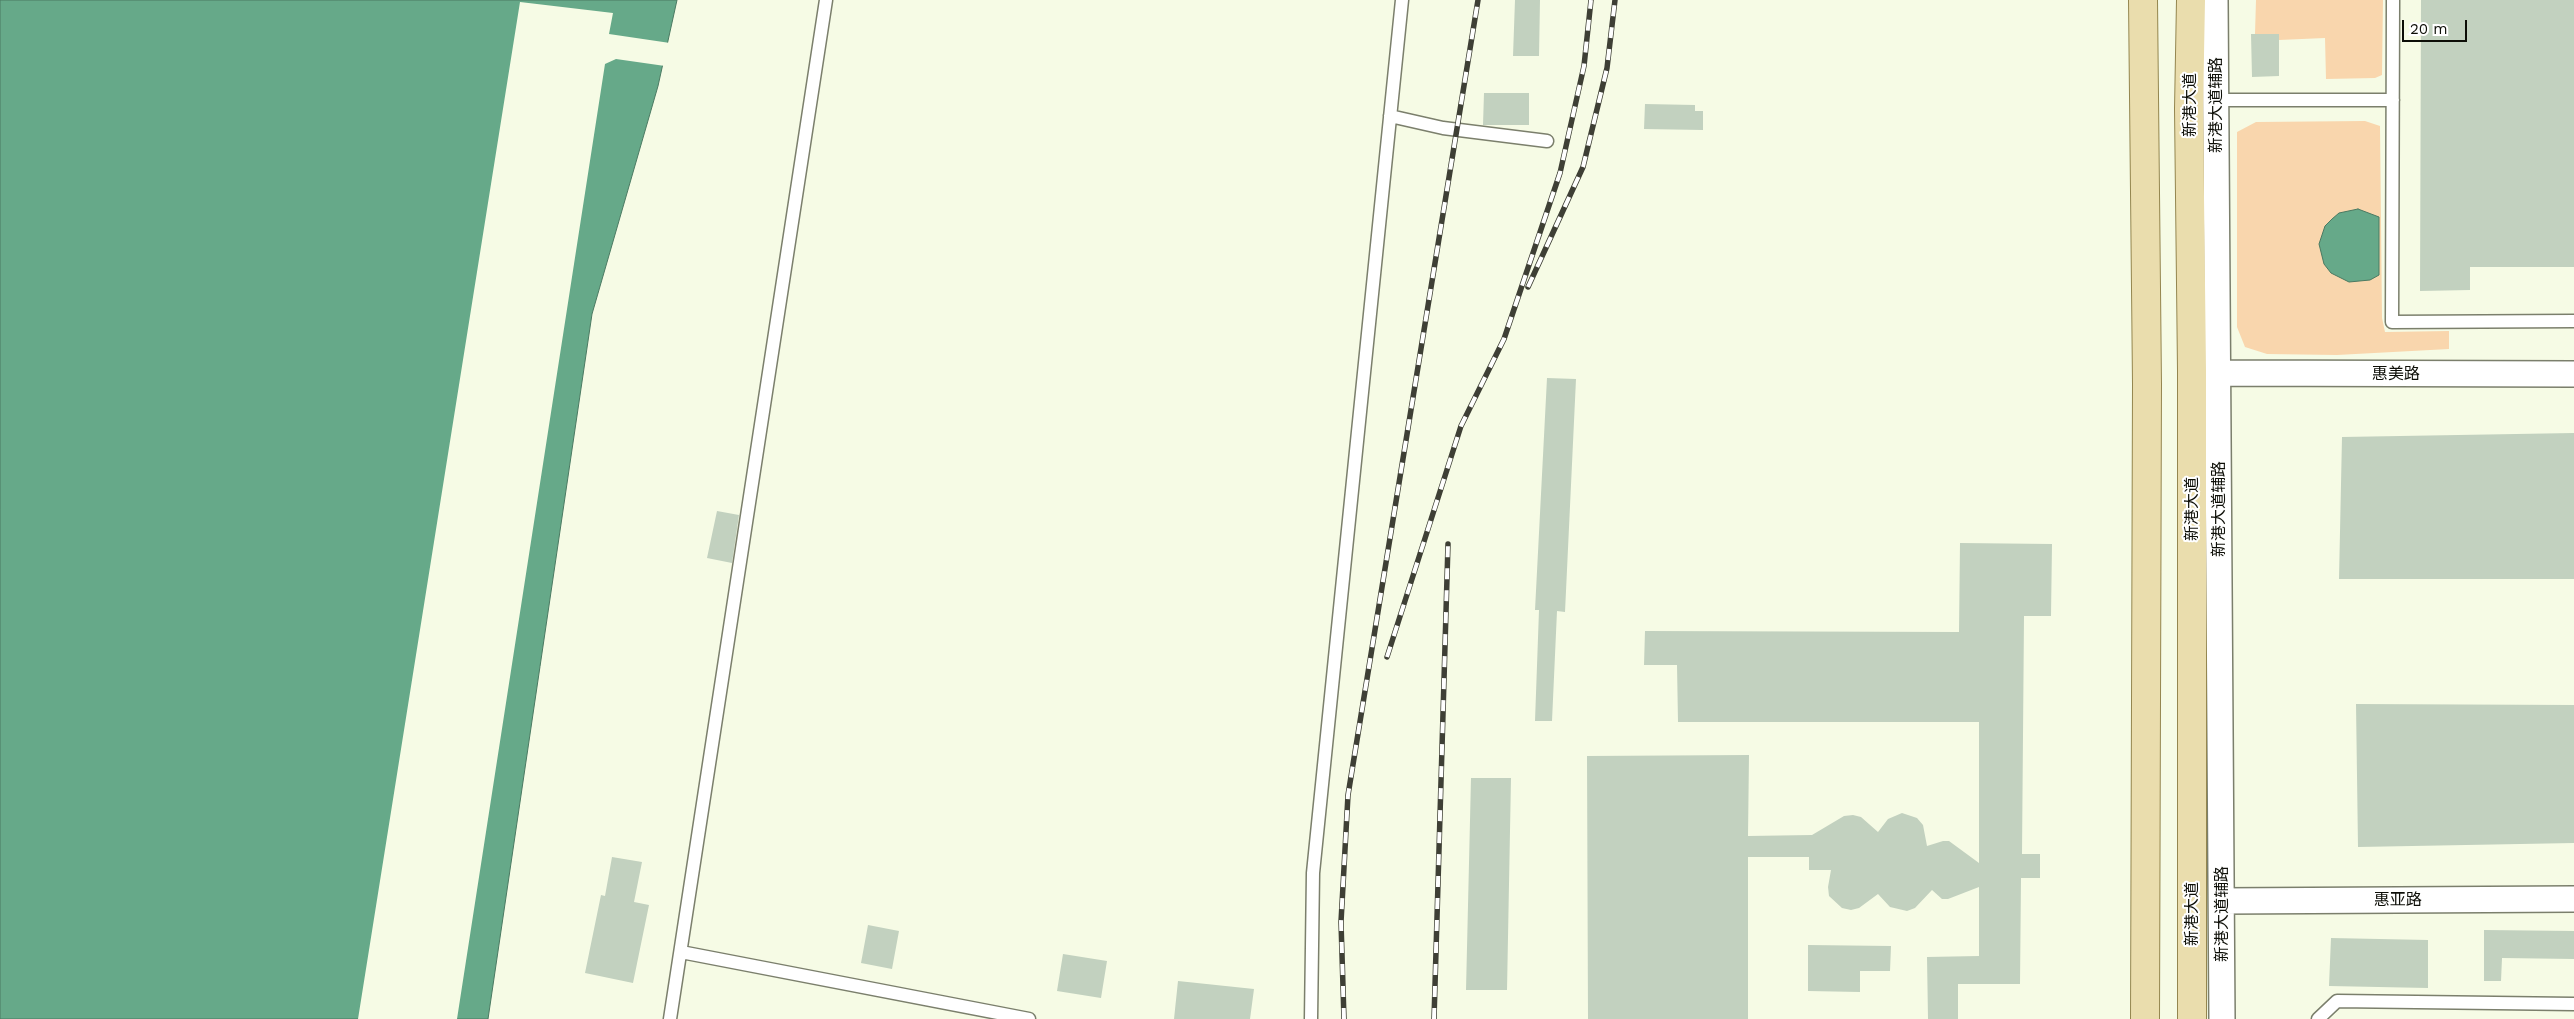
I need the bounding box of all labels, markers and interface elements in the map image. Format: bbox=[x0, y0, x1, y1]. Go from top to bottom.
scale bar bbox=[2404, 10, 2469, 42]
text: 20 m bbox=[2410, 20, 2448, 38]
street label: 新港大道辅路 bbox=[2206, 57, 2226, 153]
street label: 新港大道 bbox=[2180, 73, 2200, 137]
street label: 惠美路 bbox=[2372, 364, 2420, 384]
street label: 新港大道辅路 bbox=[2209, 461, 2229, 557]
street label: 新港大道 bbox=[2182, 477, 2202, 541]
street label: 新港大道辅路 bbox=[2212, 866, 2232, 962]
street label: 新港大道 bbox=[2182, 882, 2202, 946]
street label: 惠亚路 bbox=[2374, 890, 2422, 910]

